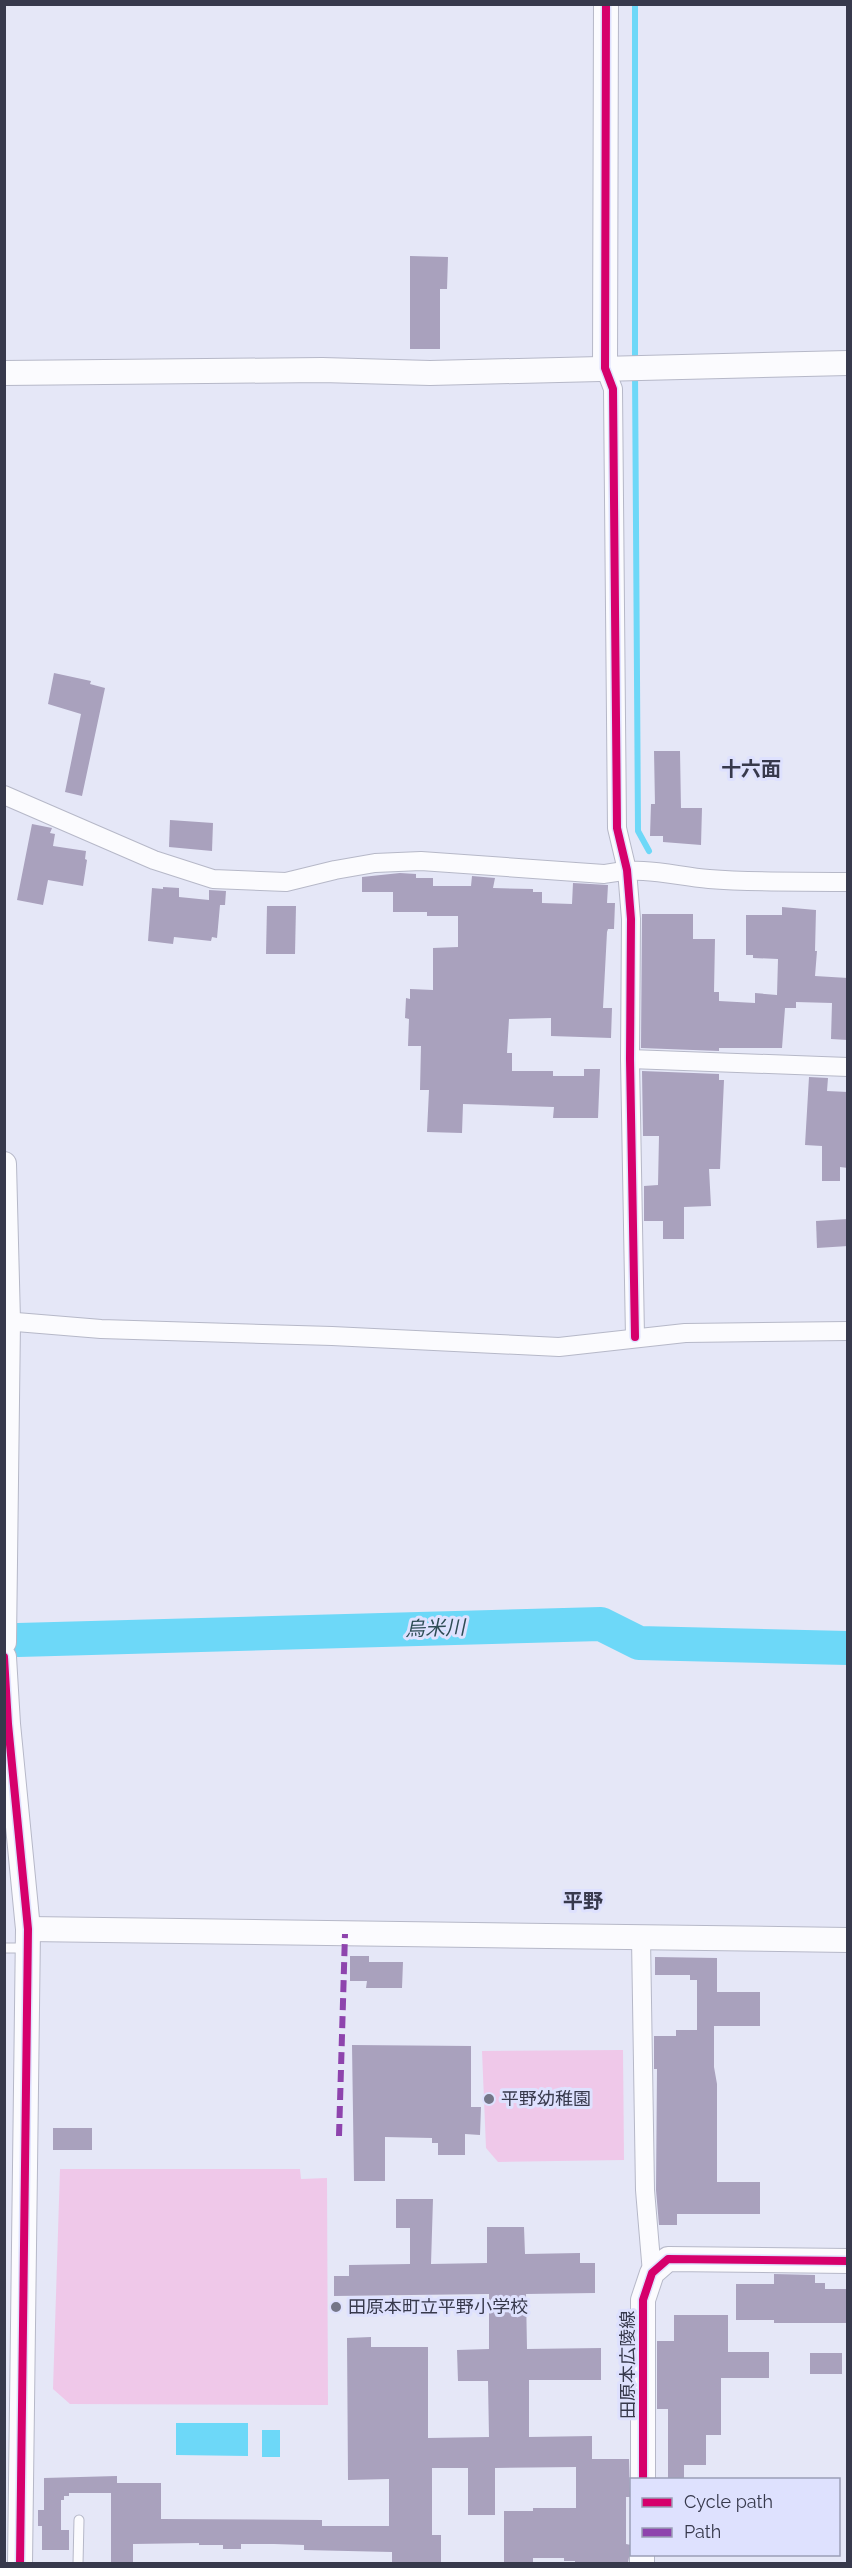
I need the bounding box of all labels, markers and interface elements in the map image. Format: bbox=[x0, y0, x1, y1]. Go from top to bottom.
district label: 十六面 bbox=[721, 757, 781, 781]
water label: 烏米川 bbox=[405, 1615, 467, 1641]
district label: 平野 bbox=[563, 1889, 603, 1913]
place label: 平野幼稚園 bbox=[501, 2088, 591, 2109]
marker: 平野幼稚園 bbox=[482, 2092, 496, 2106]
place label: 田原本町立平野小学校 bbox=[348, 2296, 528, 2317]
marker: 田原本町立平野小学校 bbox=[329, 2300, 343, 2314]
street label: 田原本広陵線 bbox=[617, 2311, 638, 2419]
legend bbox=[630, 2478, 840, 2556]
text: Cycle path bbox=[684, 2491, 773, 2512]
text: Path bbox=[684, 2521, 721, 2542]

